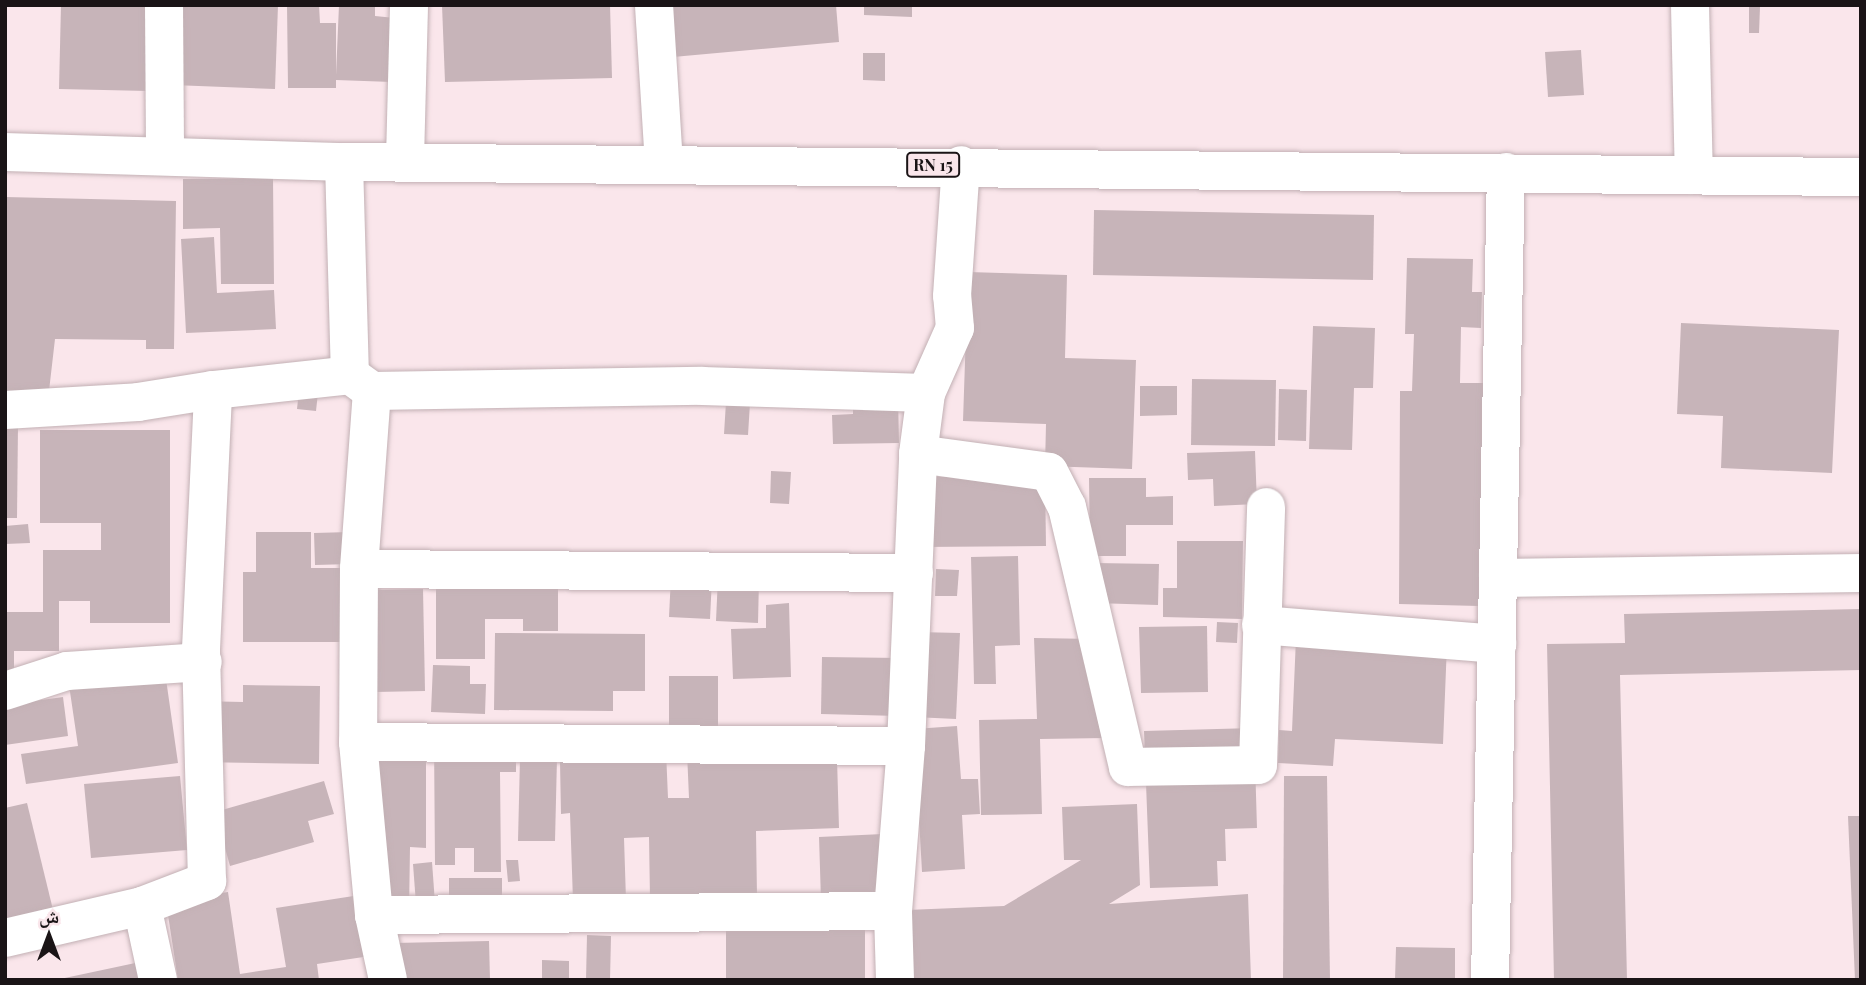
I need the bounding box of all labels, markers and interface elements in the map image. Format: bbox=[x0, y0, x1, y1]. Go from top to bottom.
road number: RN 15 bbox=[905, 153, 961, 178]
north arrow bbox=[14, 901, 84, 971]
text: ش bbox=[39, 902, 59, 928]

